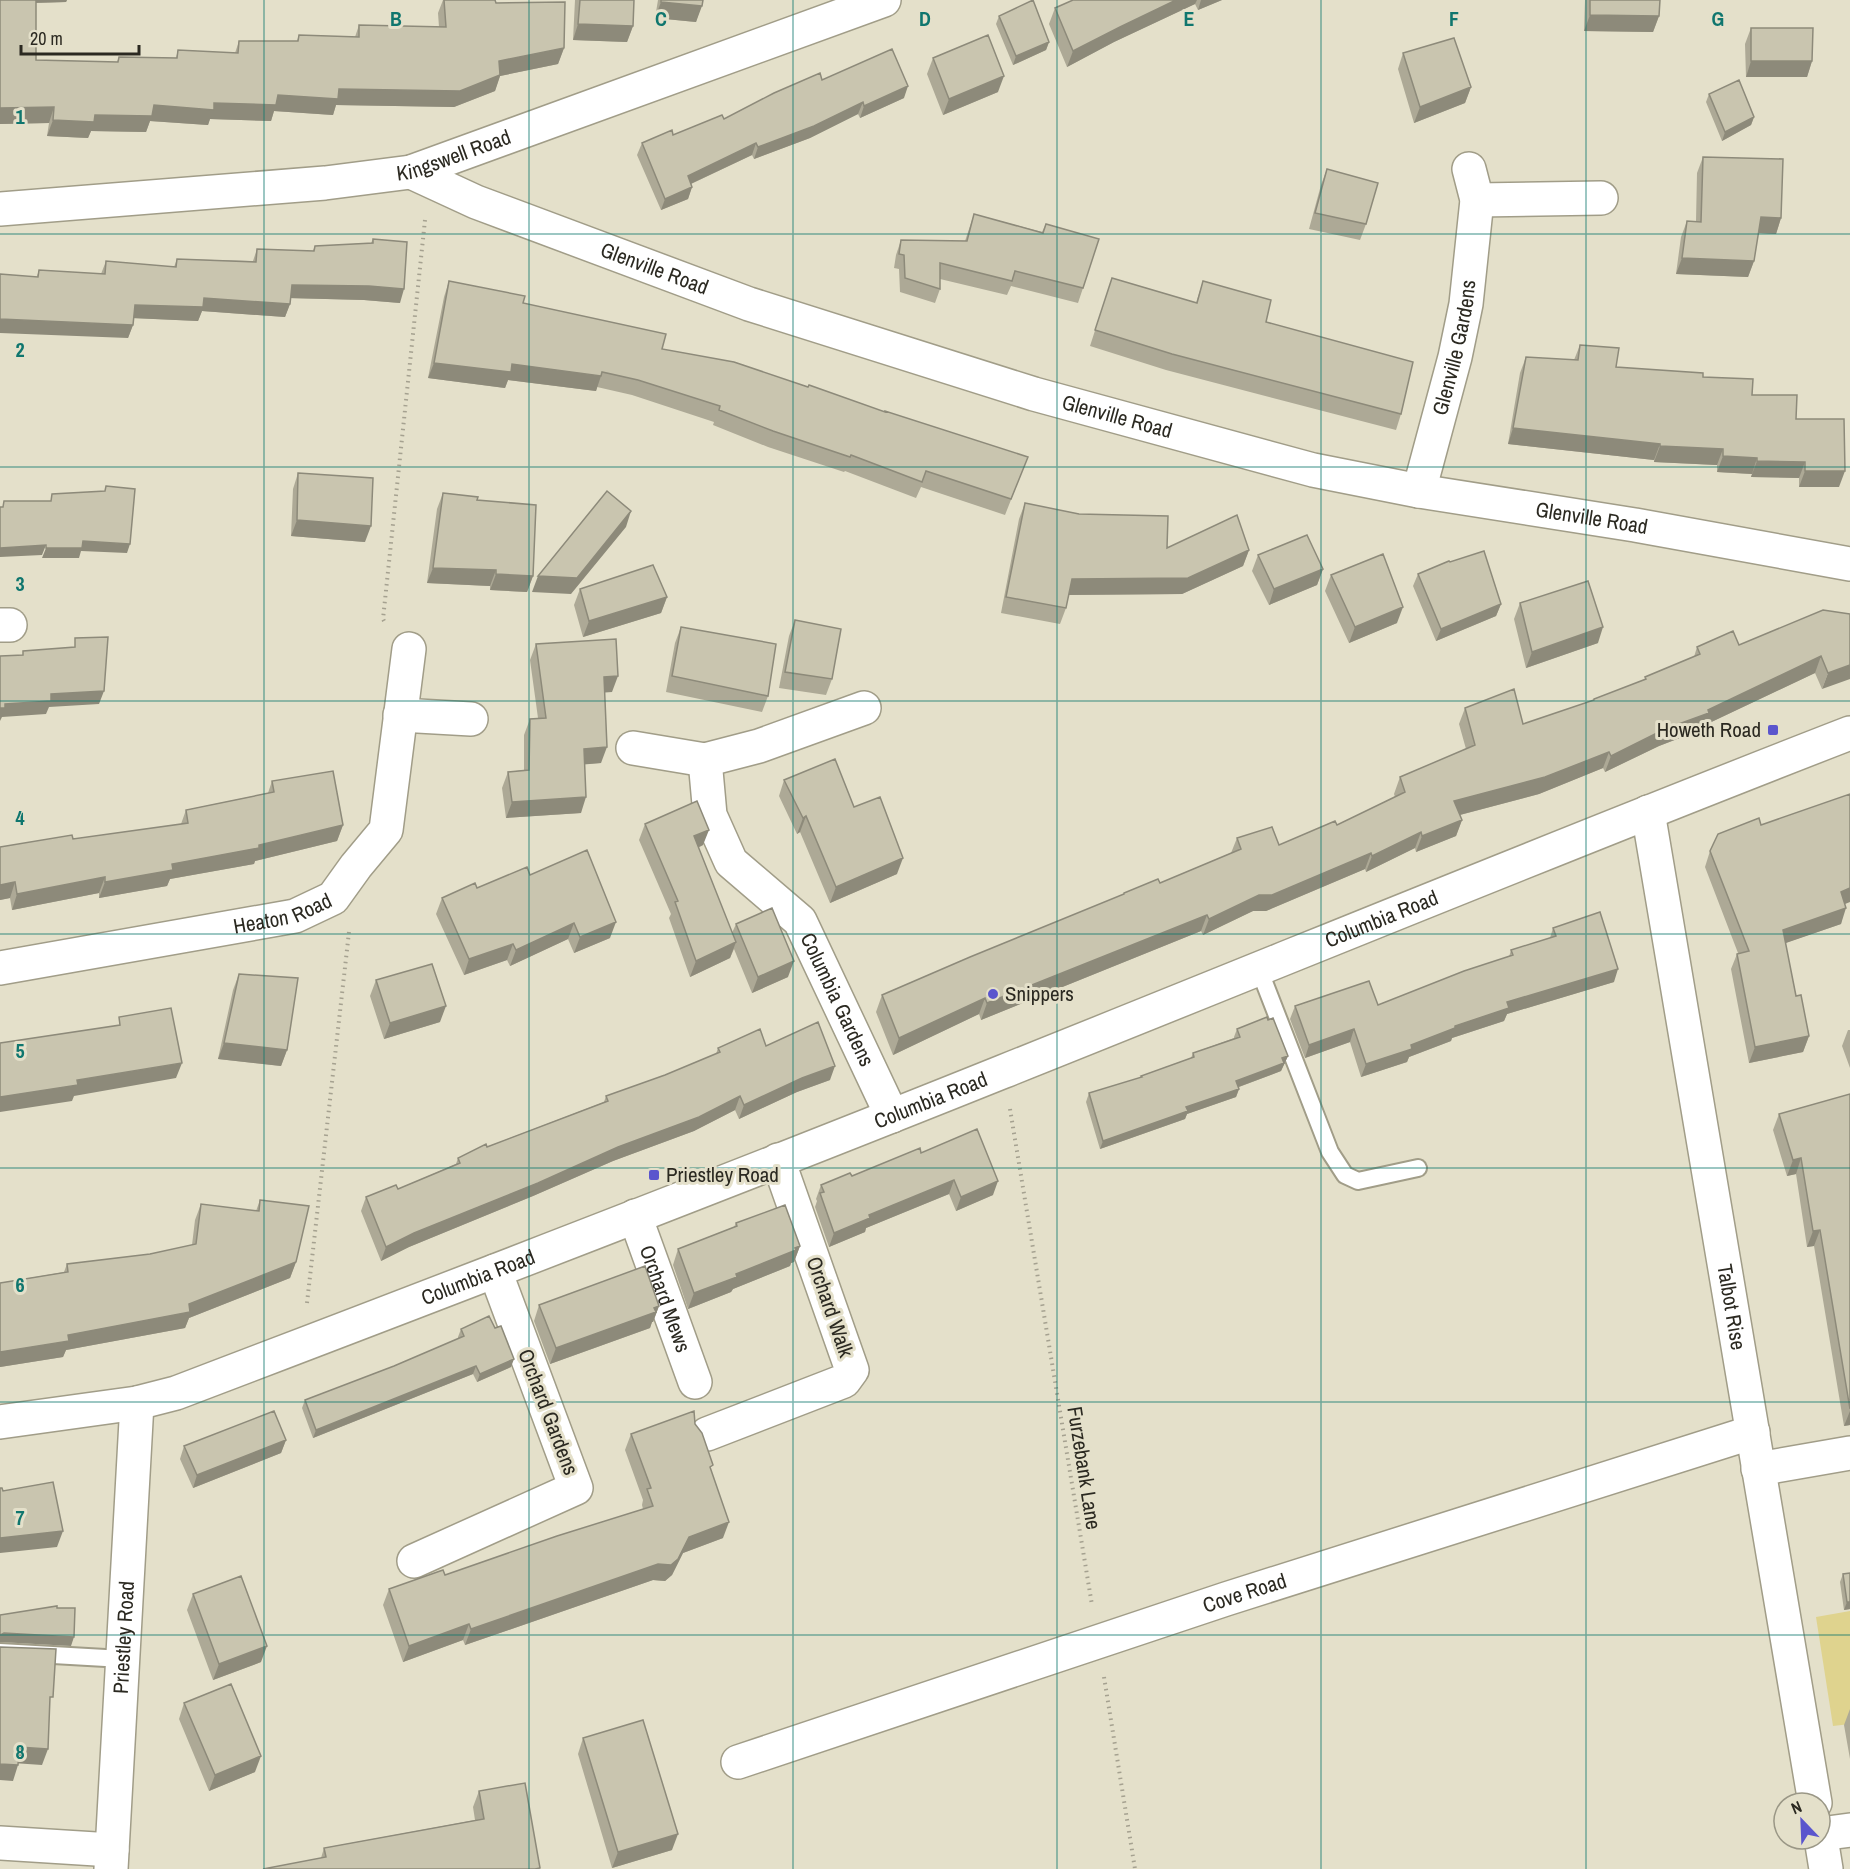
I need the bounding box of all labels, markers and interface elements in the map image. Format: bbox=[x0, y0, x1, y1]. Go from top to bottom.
text: B bbox=[390, 5, 402, 32]
text: C bbox=[655, 5, 667, 32]
text: D bbox=[919, 5, 931, 32]
text: E bbox=[1184, 5, 1195, 32]
text: F bbox=[1449, 5, 1459, 32]
text: G bbox=[1712, 5, 1724, 32]
scale bar bbox=[21, 18, 140, 56]
text: 20 m bbox=[30, 26, 63, 51]
text: 1 bbox=[15, 103, 25, 130]
street label: Kingswell Road bbox=[395, 122, 515, 188]
street label: Glenville Road bbox=[597, 235, 713, 302]
street label: Glenville Gardens bbox=[1425, 278, 1482, 418]
text: 2 bbox=[15, 336, 25, 363]
street label: Glenville Road bbox=[1059, 387, 1176, 445]
street label: Glenville Road bbox=[1534, 495, 1650, 541]
text: 3 bbox=[15, 570, 25, 597]
place label: Howeth Road bbox=[1657, 715, 1761, 744]
marker: Howeth Road bbox=[1766, 723, 1780, 737]
text: 4 bbox=[15, 804, 25, 831]
street label: Columbia Road bbox=[1321, 883, 1442, 954]
street label: Heaton Road bbox=[231, 886, 336, 941]
street label: Columbia Gardens bbox=[794, 928, 882, 1071]
place label: Snippers bbox=[1005, 979, 1074, 1008]
marker: Snippers bbox=[986, 987, 1000, 1001]
text: 5 bbox=[15, 1037, 25, 1064]
street label: Columbia Road bbox=[870, 1064, 992, 1136]
place label: Priestley Road bbox=[666, 1160, 779, 1189]
marker: Priestley Road bbox=[647, 1168, 661, 1182]
street label: Orchard Mews bbox=[633, 1241, 698, 1356]
street label: Columbia Road bbox=[417, 1242, 539, 1312]
street label: Orchard Walk bbox=[800, 1253, 861, 1361]
street label: Talbot Rise bbox=[1710, 1262, 1753, 1352]
text: 6 bbox=[15, 1271, 25, 1298]
street label: Orchard Gardens bbox=[511, 1345, 586, 1479]
street label: Furzebank Lane bbox=[1060, 1404, 1109, 1532]
text: 7 bbox=[15, 1504, 25, 1531]
street label: Cove Road bbox=[1199, 1566, 1290, 1620]
street label: Priestley Road bbox=[106, 1580, 141, 1695]
text: 8 bbox=[15, 1738, 25, 1765]
north arrow bbox=[1772, 1791, 1832, 1851]
text: N bbox=[1787, 1795, 1805, 1819]

